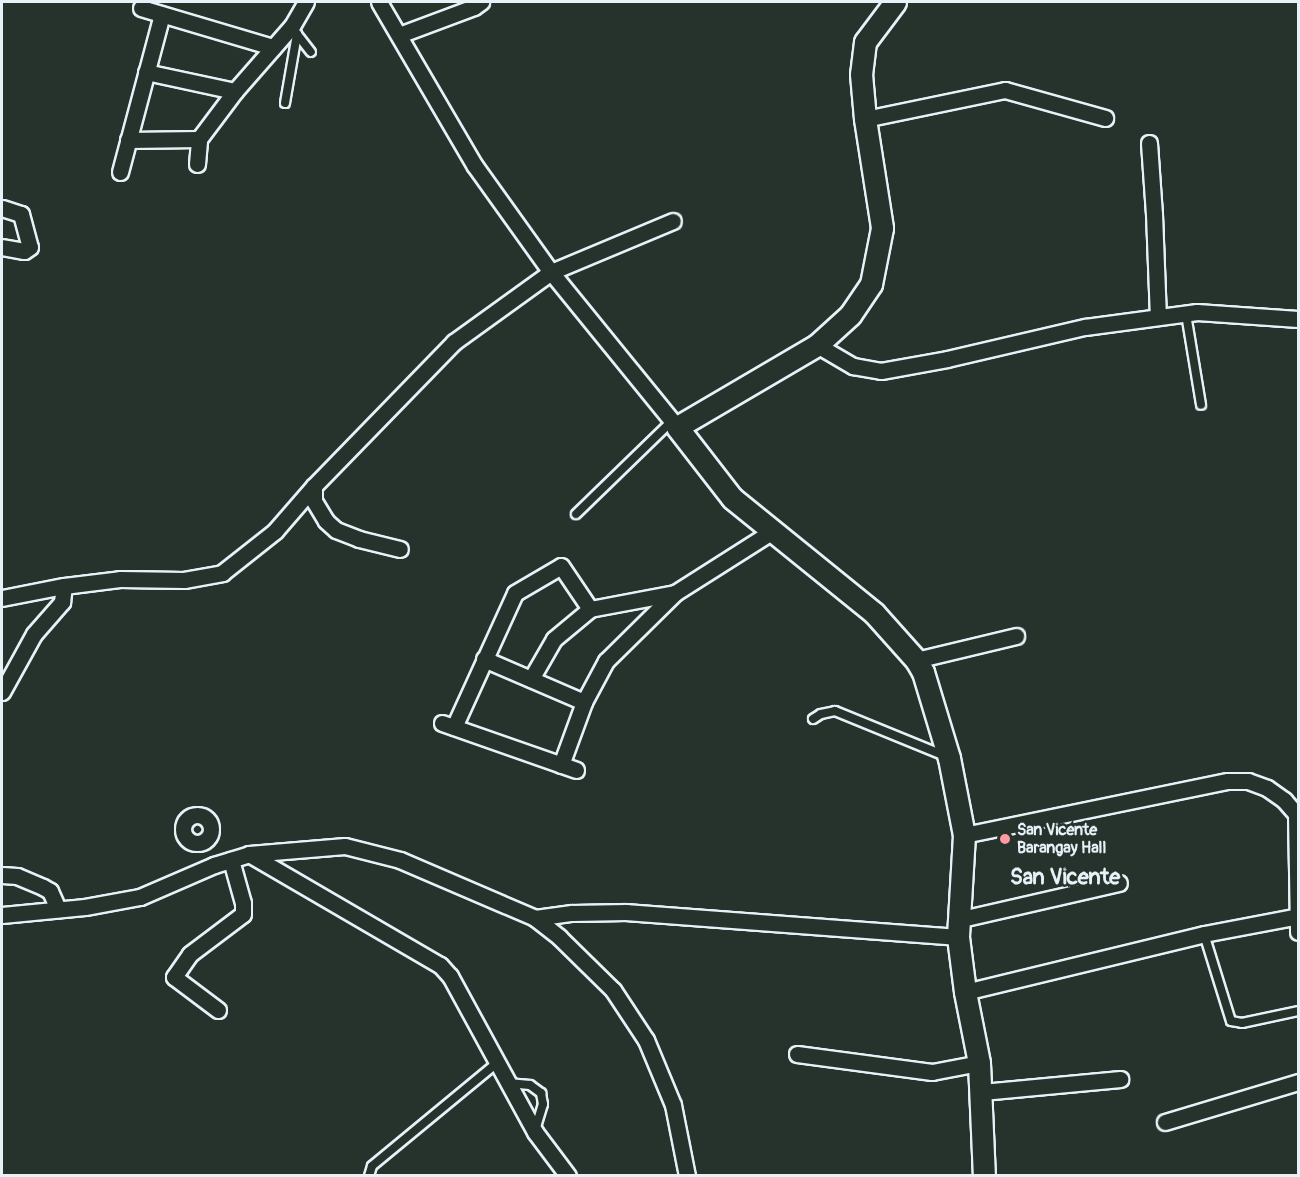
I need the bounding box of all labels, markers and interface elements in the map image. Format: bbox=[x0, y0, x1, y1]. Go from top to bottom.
place label: San Vicente Barangay Hall bbox=[1017, 820, 1106, 858]
marker: San Vicente Barangay Hall bbox=[998, 832, 1012, 846]
district label: San Vicente bbox=[1010, 865, 1120, 891]

